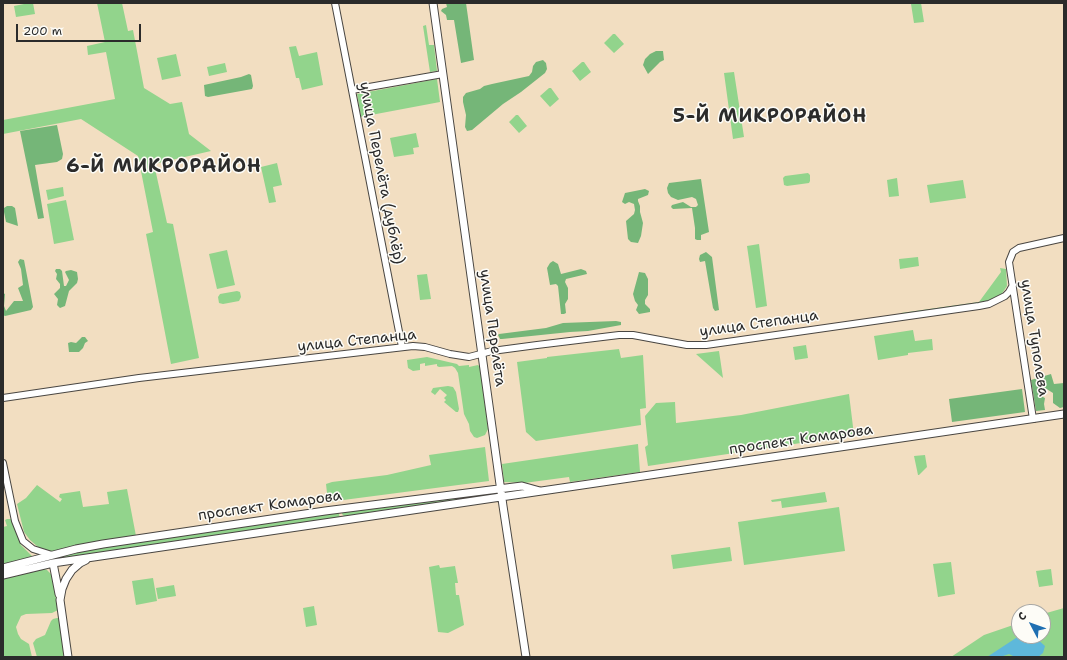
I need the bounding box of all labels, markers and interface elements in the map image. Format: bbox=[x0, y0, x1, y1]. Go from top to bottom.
scale bar bbox=[18, 16, 143, 42]
text: 200 m bbox=[23, 23, 62, 39]
street label: улица Перелёта (дублёр) bbox=[354, 80, 408, 266]
district label: 5-Й МИКРОРАЙОН bbox=[673, 106, 867, 128]
district label: 6-Й МИКРОРАЙОН bbox=[66, 156, 262, 178]
street label: улица Перелёта bbox=[475, 268, 509, 388]
street label: улица Туполева bbox=[1016, 278, 1052, 398]
street label: улица Степанца bbox=[699, 307, 819, 341]
street label: улица Степанца bbox=[297, 326, 417, 356]
street label: проспект Комарова bbox=[728, 421, 874, 459]
street label: проспект Комарова bbox=[197, 487, 343, 525]
north arrow bbox=[1011, 604, 1051, 644]
text: С bbox=[1014, 609, 1030, 624]

